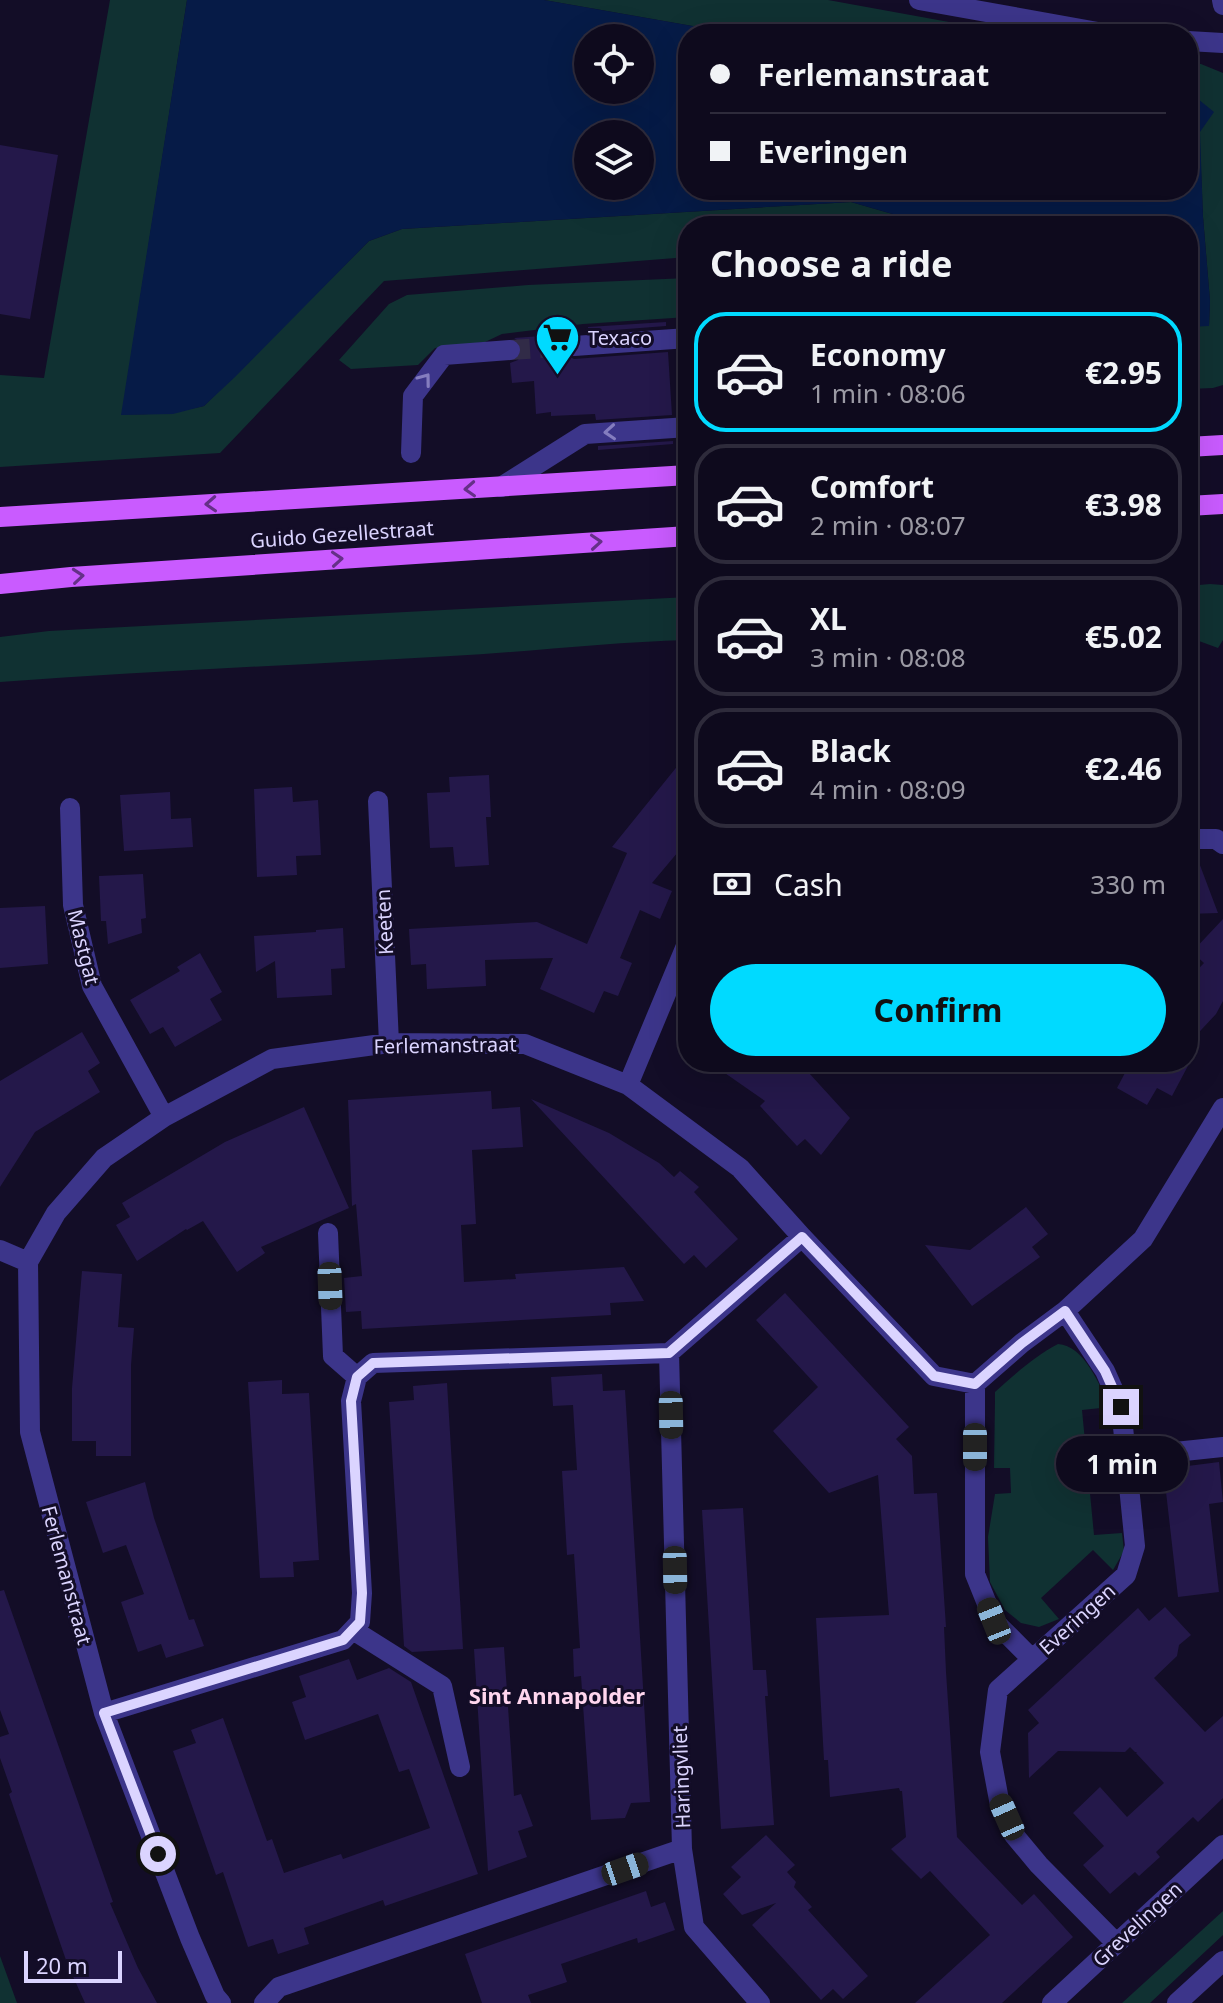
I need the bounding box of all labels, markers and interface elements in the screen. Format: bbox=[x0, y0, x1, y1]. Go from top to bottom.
map controls bbox=[574, 24, 654, 200]
button: locate bbox=[574, 24, 654, 104]
text: Ferlemanstraat bbox=[758, 54, 989, 95]
button: layers bbox=[574, 120, 654, 200]
text: Everingen bbox=[758, 131, 908, 172]
text: Choose a ride bbox=[710, 239, 952, 288]
supermarket icon: Texaco bbox=[533, 313, 581, 376]
place label: Texaco bbox=[588, 324, 652, 351]
text: Economy bbox=[810, 334, 946, 375]
icon: car bbox=[714, 336, 786, 408]
text: €2.95 bbox=[1085, 352, 1162, 393]
one-way arrow bbox=[416, 373, 430, 388]
text: 1 min · 08:06 bbox=[810, 375, 966, 411]
one-way arrow bbox=[603, 423, 616, 440]
text: Comfort bbox=[810, 466, 934, 507]
icon: car bbox=[714, 468, 786, 540]
one-way arrow bbox=[463, 480, 476, 497]
text: €3.98 bbox=[1085, 484, 1162, 525]
one-way arrow bbox=[204, 496, 217, 513]
text: 2 min · 08:07 bbox=[810, 507, 966, 543]
street label: Guido Gezellestraat bbox=[249, 514, 435, 554]
one-way arrow bbox=[590, 534, 603, 551]
one-way arrow bbox=[331, 551, 344, 568]
one-way arrow bbox=[72, 568, 85, 585]
text: XL bbox=[810, 598, 847, 639]
icon: car bbox=[714, 600, 786, 672]
text: €5.02 bbox=[1085, 616, 1162, 657]
text: 3 min · 08:08 bbox=[810, 639, 966, 675]
text: Black bbox=[810, 730, 891, 771]
icon: car bbox=[714, 732, 786, 804]
text: €2.46 bbox=[1085, 748, 1162, 789]
text: 4 min · 08:09 bbox=[810, 771, 966, 807]
icon: cash bbox=[710, 862, 754, 906]
text: Cash bbox=[774, 864, 843, 905]
text: 330 m bbox=[1090, 866, 1166, 902]
street label: Keeten bbox=[369, 888, 399, 956]
street label: Mastgat bbox=[62, 906, 106, 988]
button: Confirm bbox=[710, 964, 1166, 1056]
street label: Ferlemanstraat bbox=[373, 1030, 517, 1060]
car bbox=[317, 1262, 343, 1310]
route end bbox=[1103, 1389, 1139, 1425]
car bbox=[659, 1391, 683, 1439]
car bbox=[963, 1423, 987, 1471]
callout: 1 min bbox=[1055, 1435, 1187, 1491]
text: 1 min bbox=[1086, 1446, 1158, 1482]
street label: Ferlemanstraat bbox=[35, 1502, 99, 1648]
car bbox=[663, 1546, 687, 1594]
street label: Everingen bbox=[1033, 1577, 1121, 1661]
car bbox=[974, 1594, 1014, 1648]
district label: Sint Annapolder bbox=[469, 1680, 645, 1710]
street label: Haringvliet bbox=[666, 1725, 696, 1829]
car bbox=[986, 1790, 1028, 1844]
route start bbox=[140, 1836, 176, 1872]
car bbox=[598, 1850, 652, 1888]
street label: Grevelingen bbox=[1086, 1875, 1188, 1973]
scale bar bbox=[24, 1947, 122, 1983]
text: 20 m bbox=[36, 1950, 87, 1980]

